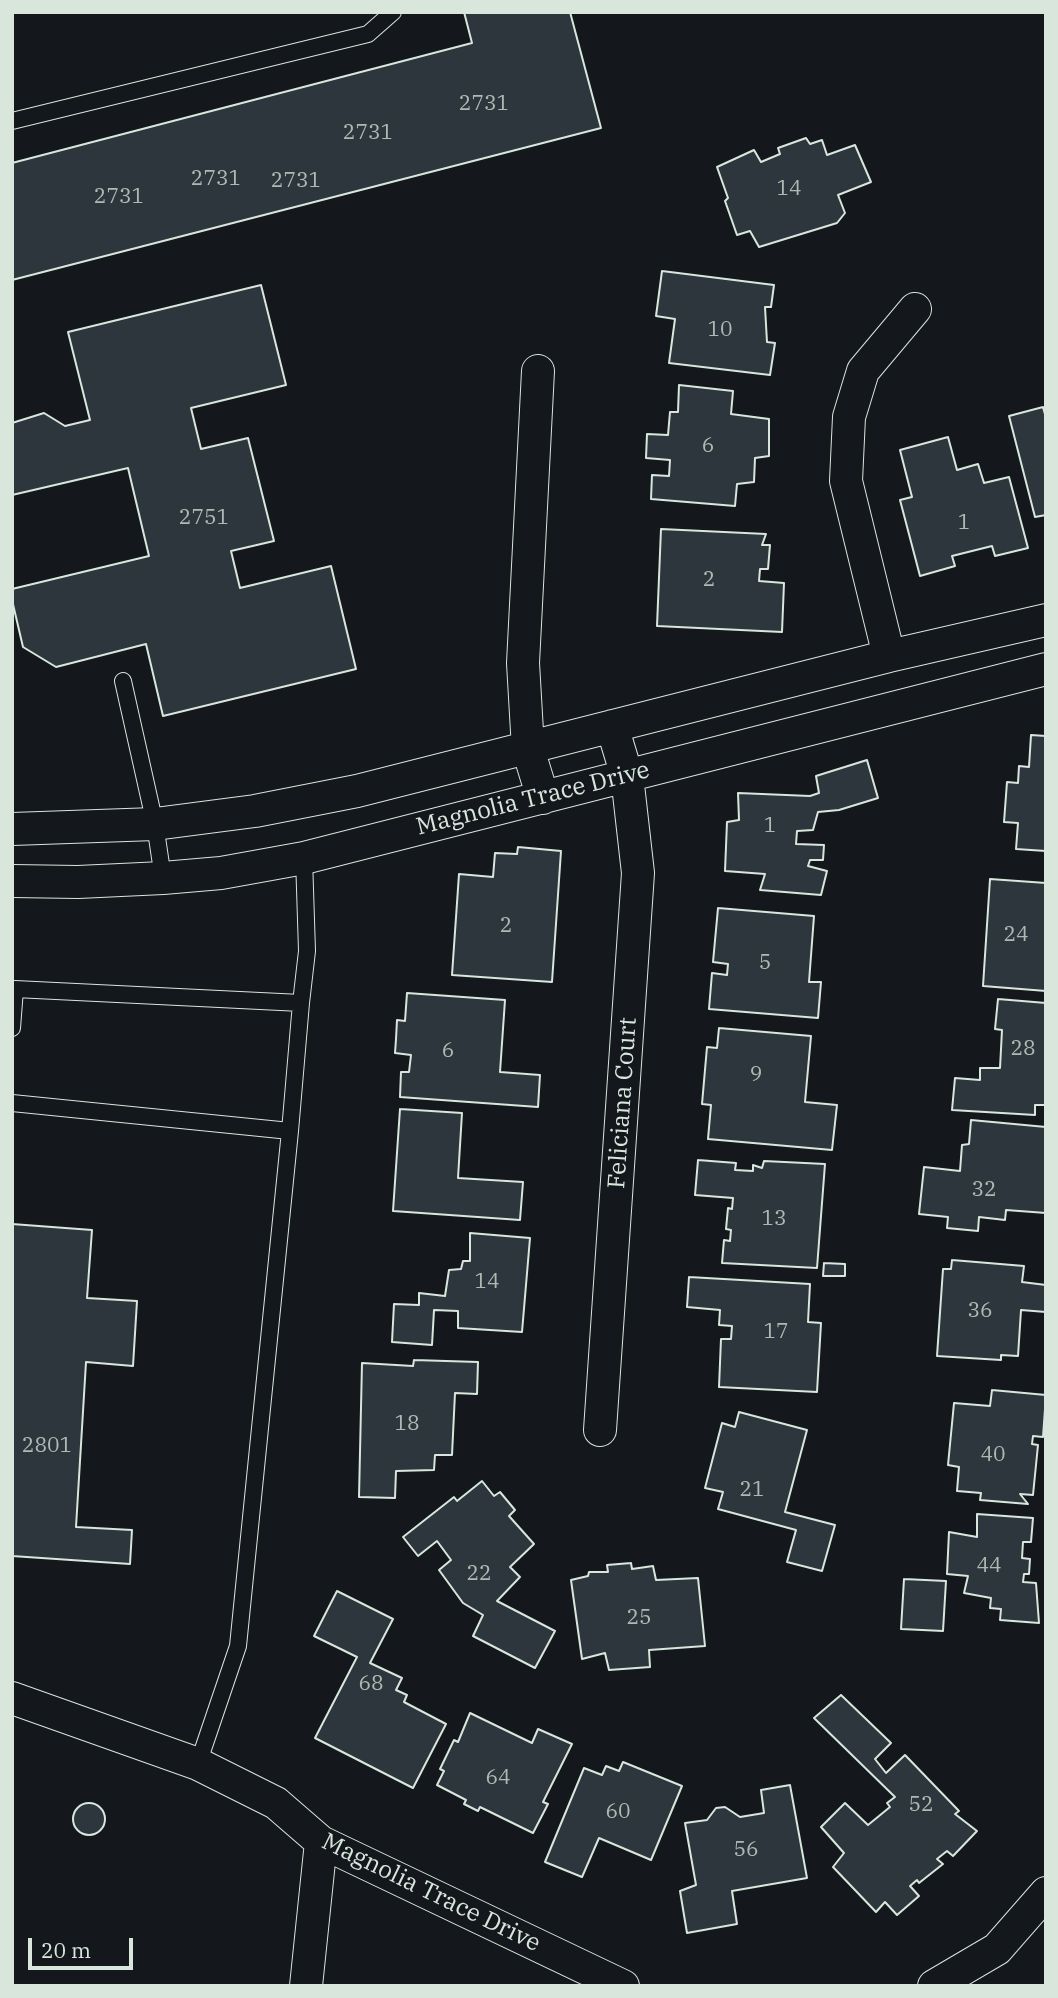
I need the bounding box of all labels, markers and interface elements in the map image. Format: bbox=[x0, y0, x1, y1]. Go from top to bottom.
house number: 2731 bbox=[459, 91, 509, 117]
house number: 2731 bbox=[343, 120, 393, 146]
house number: 2731 bbox=[191, 166, 241, 192]
house number: 2731 bbox=[271, 168, 321, 194]
house number: 14 bbox=[776, 176, 802, 202]
house number: 2731 bbox=[94, 184, 144, 210]
house number: 10 bbox=[707, 317, 733, 343]
house number: 6 bbox=[702, 433, 714, 459]
house number: 2751 bbox=[179, 505, 229, 531]
house number: 1 bbox=[958, 510, 970, 536]
house number: 2 bbox=[703, 567, 715, 593]
street label: Magnolia Trace Drive bbox=[413, 756, 653, 842]
house number: 1 bbox=[764, 813, 776, 839]
house number: 2 bbox=[500, 913, 512, 939]
house number: 24 bbox=[1003, 922, 1029, 948]
house number: 5 bbox=[759, 950, 771, 976]
street label: Feliciana Court bbox=[603, 1016, 643, 1190]
house number: 28 bbox=[1010, 1036, 1036, 1062]
house number: 6 bbox=[442, 1038, 454, 1064]
house number: 9 bbox=[750, 1062, 762, 1088]
house number: 32 bbox=[971, 1177, 997, 1203]
house number: 13 bbox=[761, 1206, 787, 1232]
house number: 14 bbox=[474, 1269, 500, 1295]
house number: 36 bbox=[967, 1298, 993, 1324]
house number: 17 bbox=[763, 1319, 789, 1345]
house number: 18 bbox=[394, 1411, 420, 1437]
house number: 2801 bbox=[22, 1433, 72, 1459]
house number: 40 bbox=[980, 1442, 1006, 1468]
house number: 21 bbox=[739, 1477, 765, 1503]
house number: 44 bbox=[976, 1553, 1002, 1579]
house number: 22 bbox=[466, 1561, 492, 1587]
house number: 25 bbox=[626, 1605, 652, 1631]
house number: 68 bbox=[358, 1671, 384, 1697]
house number: 64 bbox=[485, 1765, 511, 1791]
house number: 52 bbox=[908, 1792, 934, 1818]
house number: 60 bbox=[605, 1799, 631, 1825]
street label: Magnolia Trace Drive bbox=[317, 1828, 545, 1958]
house number: 56 bbox=[733, 1837, 759, 1863]
scale bar bbox=[32, 1924, 136, 1968]
text: 20 m bbox=[41, 1936, 91, 1964]

